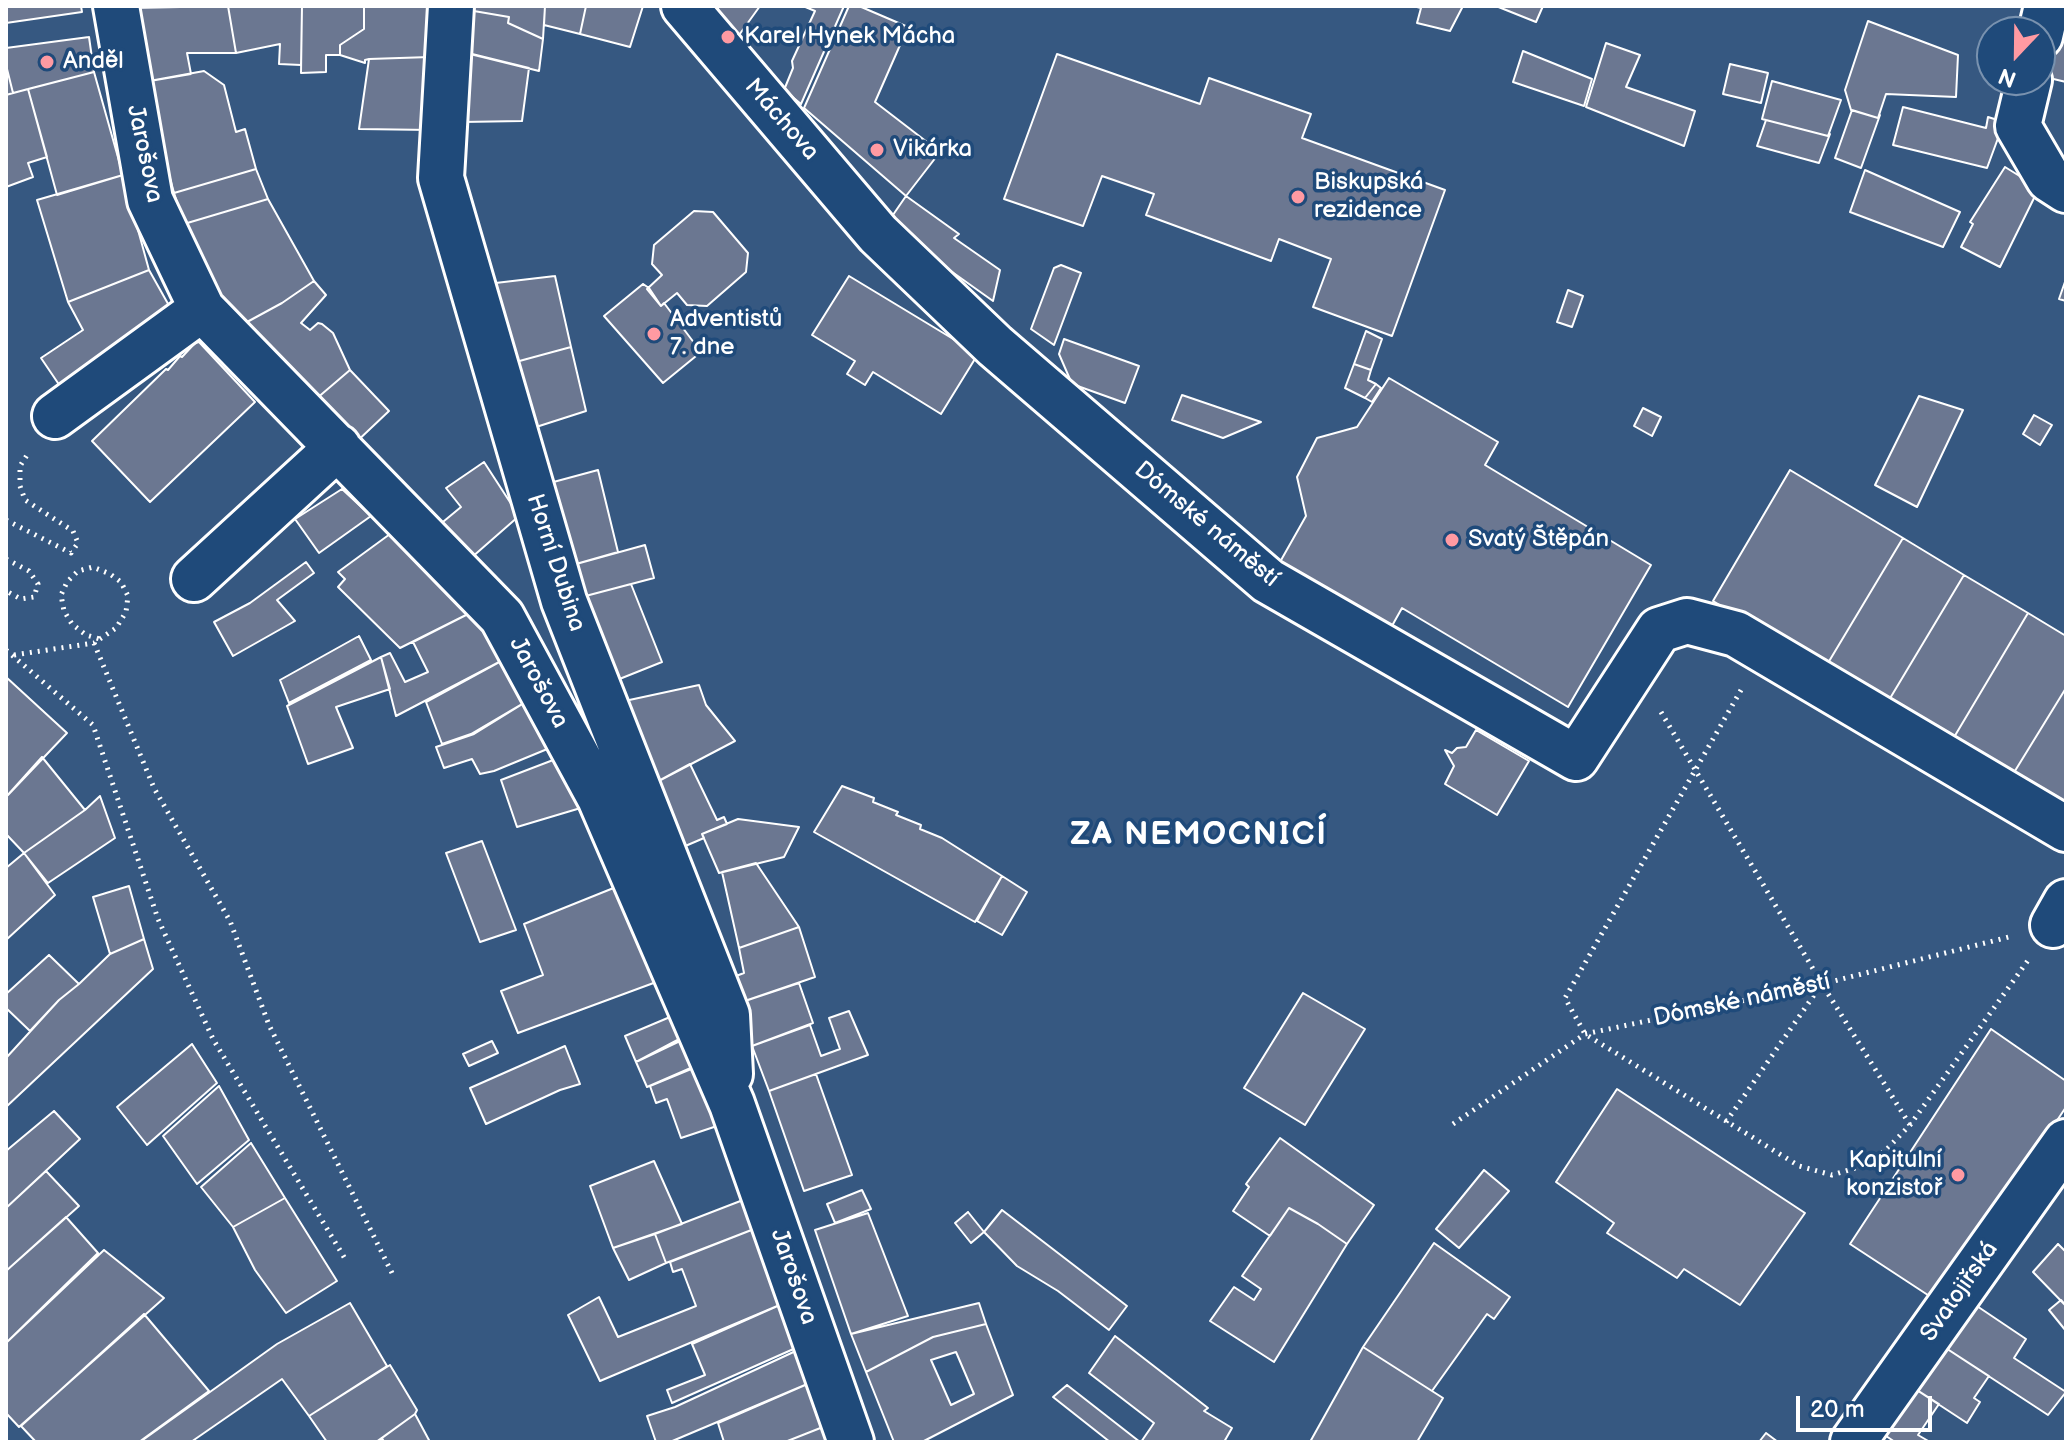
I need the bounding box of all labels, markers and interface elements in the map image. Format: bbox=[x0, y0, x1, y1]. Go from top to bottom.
north arrow bbox=[1976, 16, 2056, 96]
place label: Karel Hynek Mácha bbox=[744, 23, 955, 51]
marker: Karel Hynek Mácha bbox=[719, 28, 737, 46]
place label: Anděl bbox=[63, 48, 124, 76]
marker: Anděl bbox=[38, 53, 56, 71]
text: N bbox=[1995, 61, 2020, 92]
street label: Máchova bbox=[738, 73, 824, 167]
street label: Jarošova bbox=[120, 103, 168, 205]
place label: Vikárka bbox=[893, 136, 972, 164]
marker: Vikárka bbox=[868, 141, 886, 159]
place label: Biskupská rezidence bbox=[1314, 169, 1424, 225]
marker: Biskupská rezidence bbox=[1289, 188, 1307, 206]
place label: Adventistů 7. dne bbox=[670, 306, 782, 362]
marker: Adventistů 7. dne bbox=[645, 325, 663, 343]
street label: Dómské náměstí bbox=[1128, 456, 1284, 594]
street label: Horní Dubina bbox=[519, 491, 591, 635]
place label: Svatý Štěpán bbox=[1468, 526, 1609, 554]
marker: Svatý Štěpán bbox=[1443, 531, 1461, 549]
street label: Jarošova bbox=[502, 633, 574, 733]
district label: ZA NEMOCNICÍ bbox=[1070, 817, 1328, 855]
street label: Dómské náměstí bbox=[1651, 968, 1833, 1034]
place label: Kapitulní konzistoř bbox=[1846, 1147, 1942, 1203]
marker: Kapitulní konzistoř bbox=[1949, 1166, 1967, 1184]
street label: Jarošova bbox=[763, 1225, 823, 1329]
street label: Svatojiřská bbox=[1915, 1236, 2005, 1348]
scale bar bbox=[1800, 1380, 1936, 1430]
text: 20 m bbox=[1810, 1395, 1865, 1424]

